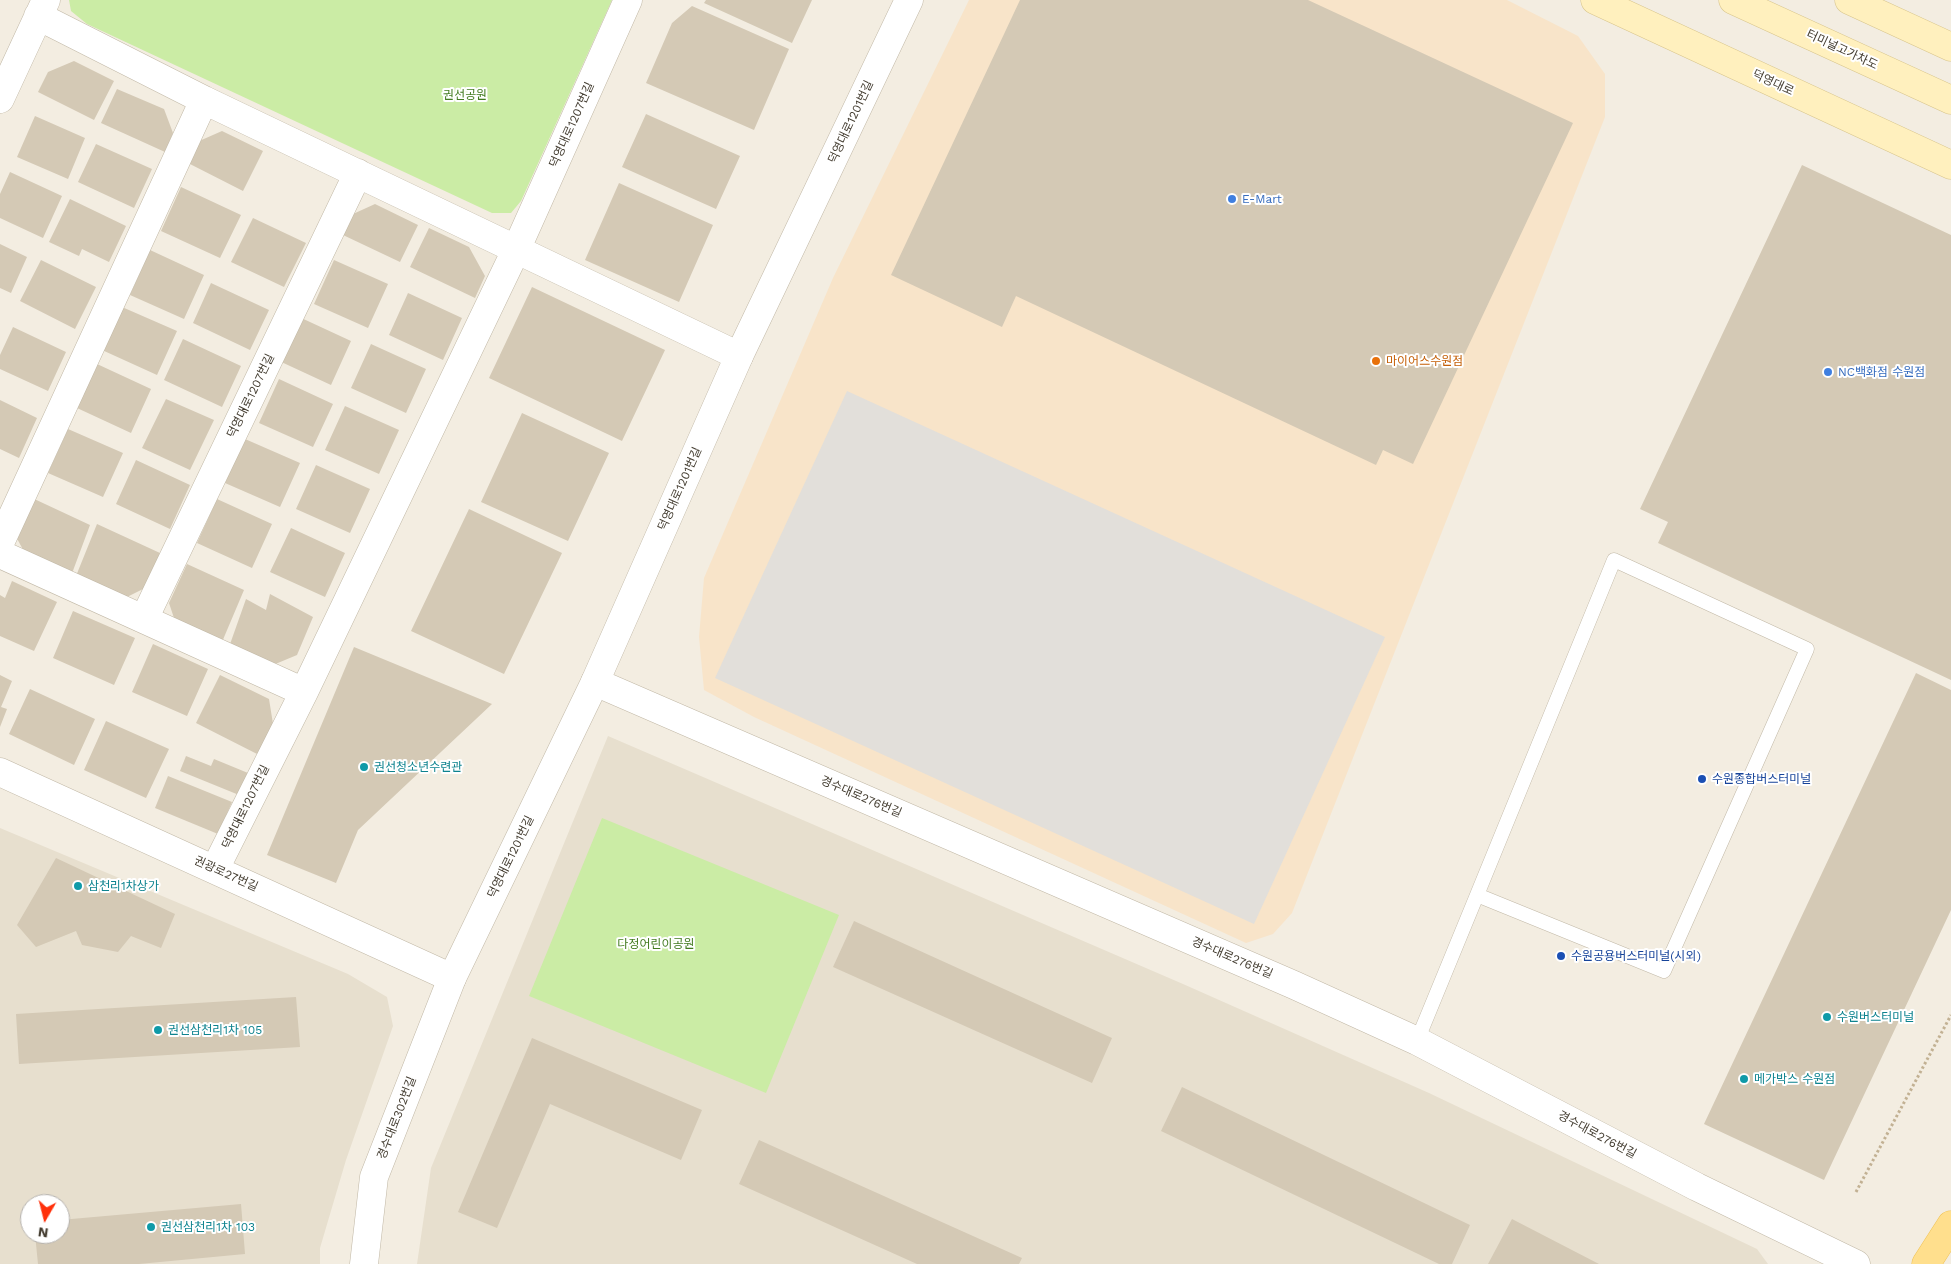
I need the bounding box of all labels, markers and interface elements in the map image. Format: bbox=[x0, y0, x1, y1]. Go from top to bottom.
street label: 터미널고가차도 bbox=[1804, 27, 1880, 73]
street label: 덕영대로 bbox=[1750, 67, 1796, 99]
street label: 덕영대로1201번길 bbox=[825, 78, 877, 166]
street label: 덕영대로1207번길 bbox=[547, 80, 597, 170]
park label: 권선공원 bbox=[443, 88, 487, 102]
place label: E-Mart bbox=[1242, 192, 1282, 206]
marker: E-Mart bbox=[1226, 193, 1238, 205]
street label: 덕영대로1207번길 bbox=[224, 352, 278, 440]
place label: 마이어스수원점 bbox=[1386, 354, 1463, 368]
marker: 마이어스수원점 bbox=[1370, 355, 1382, 367]
place label: NC백화점 수원점 bbox=[1838, 365, 1925, 379]
marker: NC백화점 수원점 bbox=[1822, 366, 1834, 378]
street label: 덕영대로1201번길 bbox=[655, 445, 705, 533]
place label: 권선청소년수련관 bbox=[374, 760, 462, 774]
marker: 권선청소년수련관 bbox=[358, 761, 370, 773]
street label: 덕영대로1207번길 bbox=[219, 763, 273, 851]
place label: 수원종합버스터미널 bbox=[1712, 772, 1811, 786]
street label: 경수대로276번길 bbox=[818, 773, 904, 821]
marker: 수원종합버스터미널 bbox=[1696, 773, 1708, 785]
street label: 덕영대로1201번길 bbox=[485, 813, 537, 901]
street label: 권광로27번길 bbox=[192, 853, 260, 895]
place label: 삼천리1차상가 bbox=[88, 879, 159, 893]
marker: 삼천리1차상가 bbox=[72, 880, 84, 892]
street label: 경수대로276번길 bbox=[1189, 934, 1275, 982]
park label: 다정어린이공원 bbox=[617, 937, 695, 951]
place label: 수원공용버스터미널(시외) bbox=[1571, 949, 1701, 963]
marker: 수원공용버스터미널(시외) bbox=[1555, 950, 1567, 962]
place label: 수원버스터미널 bbox=[1837, 1010, 1914, 1024]
marker: 수원버스터미널 bbox=[1821, 1011, 1833, 1023]
place label: 권선삼천리1차 105 bbox=[168, 1023, 262, 1037]
marker: 권선삼천리1차 105 bbox=[152, 1024, 164, 1036]
place label: 메가박스 수원점 bbox=[1754, 1072, 1835, 1086]
marker: 메가박스 수원점 bbox=[1738, 1073, 1750, 1085]
street label: 경수대로302번길 bbox=[375, 1074, 419, 1162]
street label: 경수대로276번길 bbox=[1555, 1108, 1639, 1162]
north arrow bbox=[20, 1194, 70, 1244]
place label: 권선삼천리1차 103 bbox=[161, 1220, 255, 1234]
marker: 권선삼천리1차 103 bbox=[145, 1221, 157, 1233]
text: N bbox=[37, 1224, 49, 1242]

